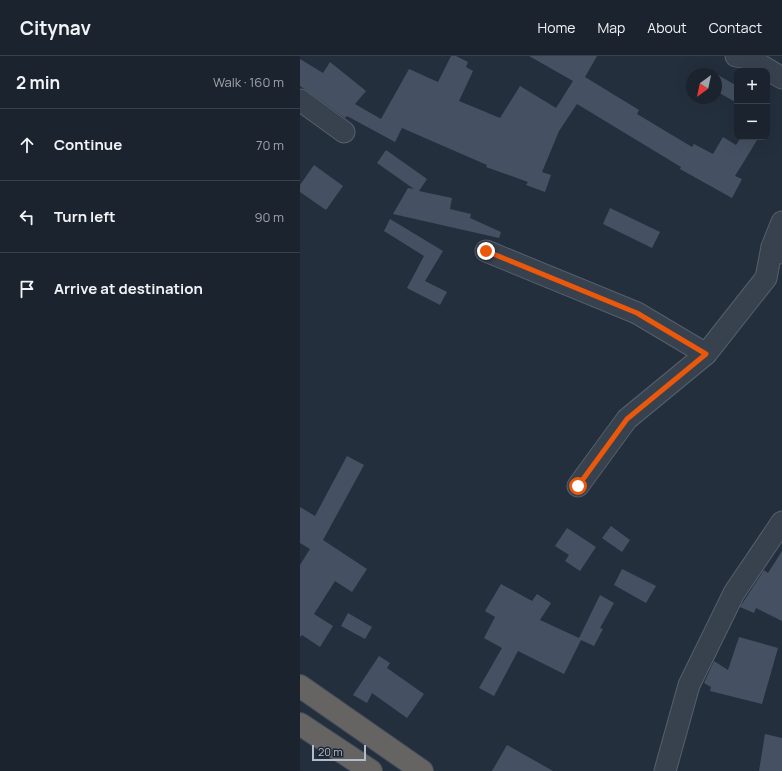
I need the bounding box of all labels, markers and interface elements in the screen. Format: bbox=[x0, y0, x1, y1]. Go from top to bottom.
text: Citynav bbox=[20, 15, 91, 41]
text: Home bbox=[538, 18, 575, 37]
text: Map bbox=[597, 18, 625, 37]
text: About bbox=[647, 18, 687, 37]
text: Contact bbox=[709, 18, 762, 37]
north arrow bbox=[686, 68, 722, 104]
map controls bbox=[734, 68, 770, 140]
button: + bbox=[734, 68, 770, 104]
text: 2 min bbox=[16, 71, 60, 94]
text: Walk · 160 m bbox=[213, 73, 284, 91]
button: − bbox=[734, 104, 770, 140]
icon: ahead bbox=[16, 134, 38, 156]
text: Continue bbox=[54, 134, 122, 155]
text: 70 m bbox=[256, 136, 284, 154]
icon: left bbox=[16, 206, 38, 228]
text: Turn left bbox=[54, 206, 116, 227]
text: 90 m bbox=[254, 208, 284, 226]
route end bbox=[477, 242, 495, 260]
icon: arrive bbox=[16, 278, 38, 300]
text: Arrive at destination bbox=[54, 278, 203, 299]
route start bbox=[569, 477, 587, 495]
scale bar bbox=[312, 743, 366, 762]
text: 20 m bbox=[318, 744, 343, 759]

